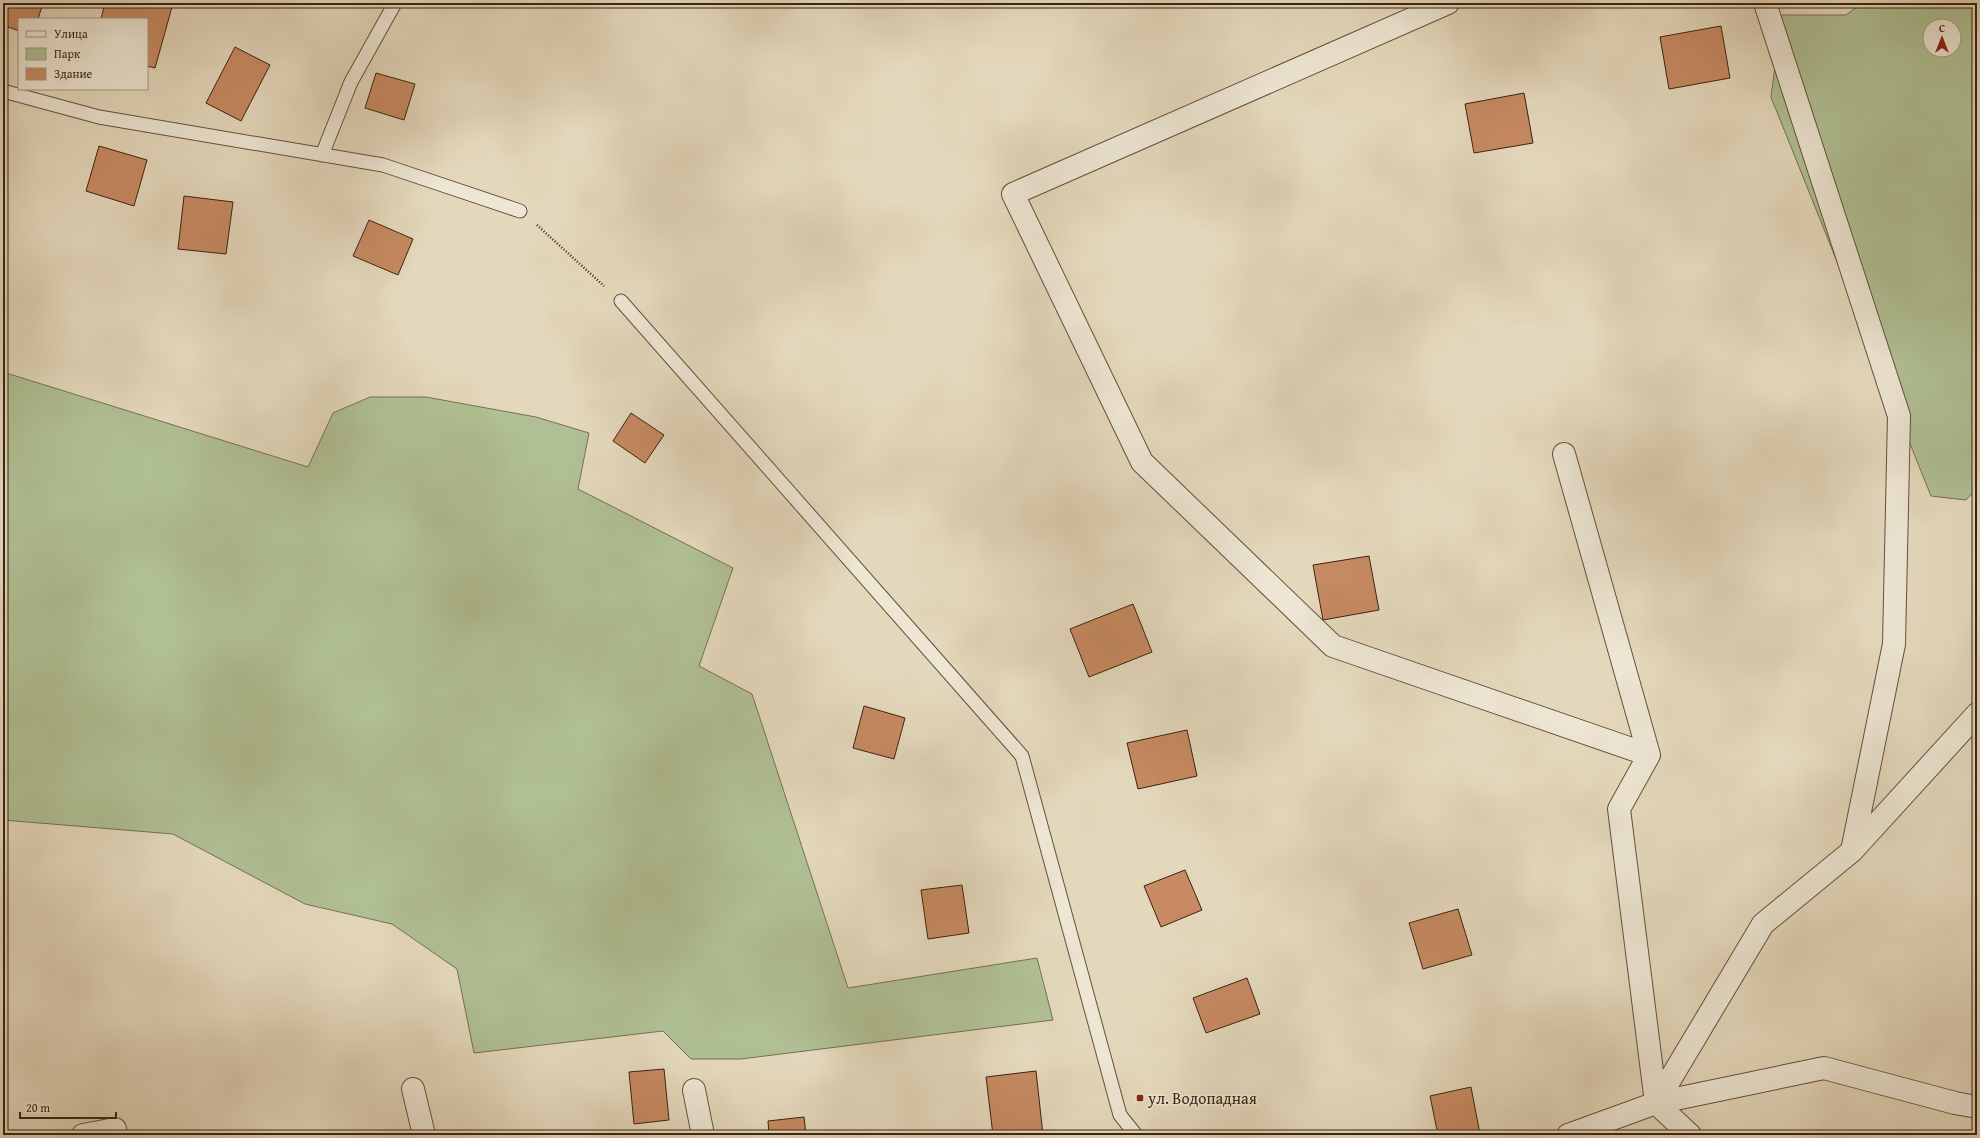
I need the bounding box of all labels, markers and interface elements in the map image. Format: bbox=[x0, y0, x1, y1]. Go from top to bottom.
legend bbox=[18, 18, 148, 90]
north arrow bbox=[1922, 18, 1962, 58]
text: С bbox=[1939, 20, 1945, 36]
text: Улица bbox=[54, 25, 88, 42]
text: Парк bbox=[54, 45, 81, 62]
text: Здание bbox=[54, 65, 93, 82]
place label: ул. Водопадная bbox=[1147, 1086, 1257, 1110]
marker: ул. Водопадная bbox=[1135, 1093, 1145, 1103]
scale bar bbox=[20, 1094, 116, 1120]
text: 20 m bbox=[26, 1099, 50, 1116]

